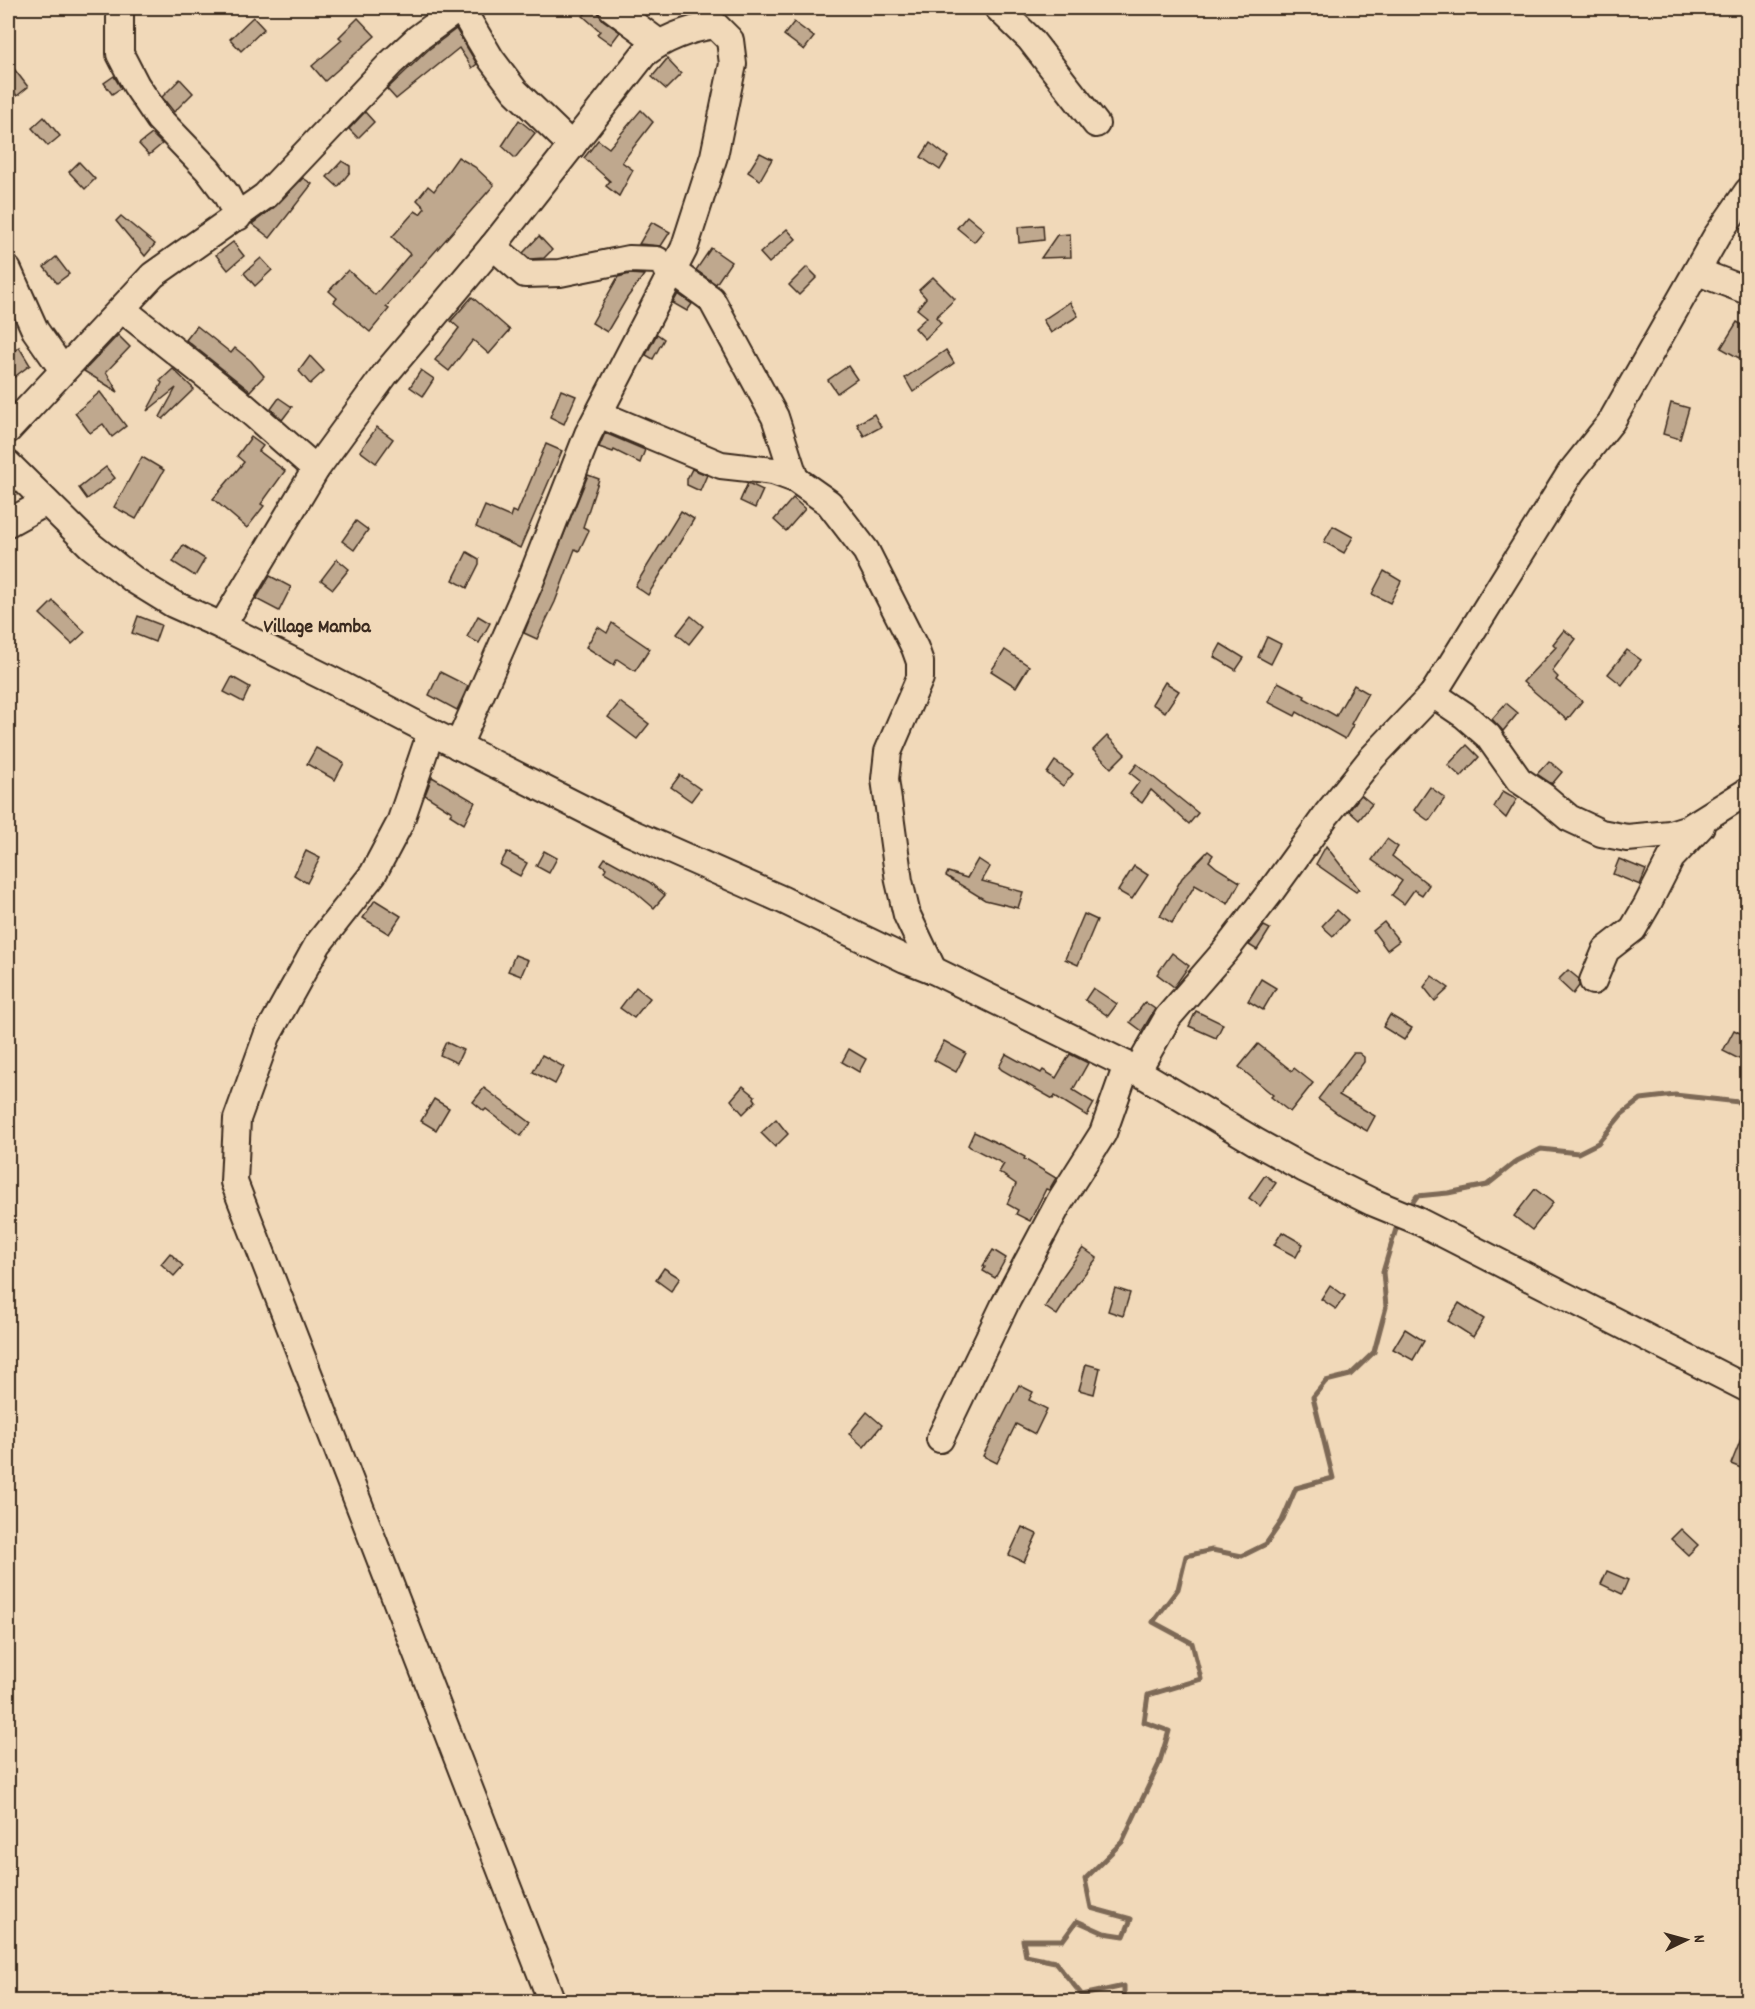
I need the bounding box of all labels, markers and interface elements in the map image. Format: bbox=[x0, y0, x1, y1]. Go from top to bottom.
district label: Village Mamba bbox=[263, 614, 371, 642]
north arrow bbox=[1656, 1910, 1716, 1970]
text: N bbox=[1687, 1934, 1710, 1944]

